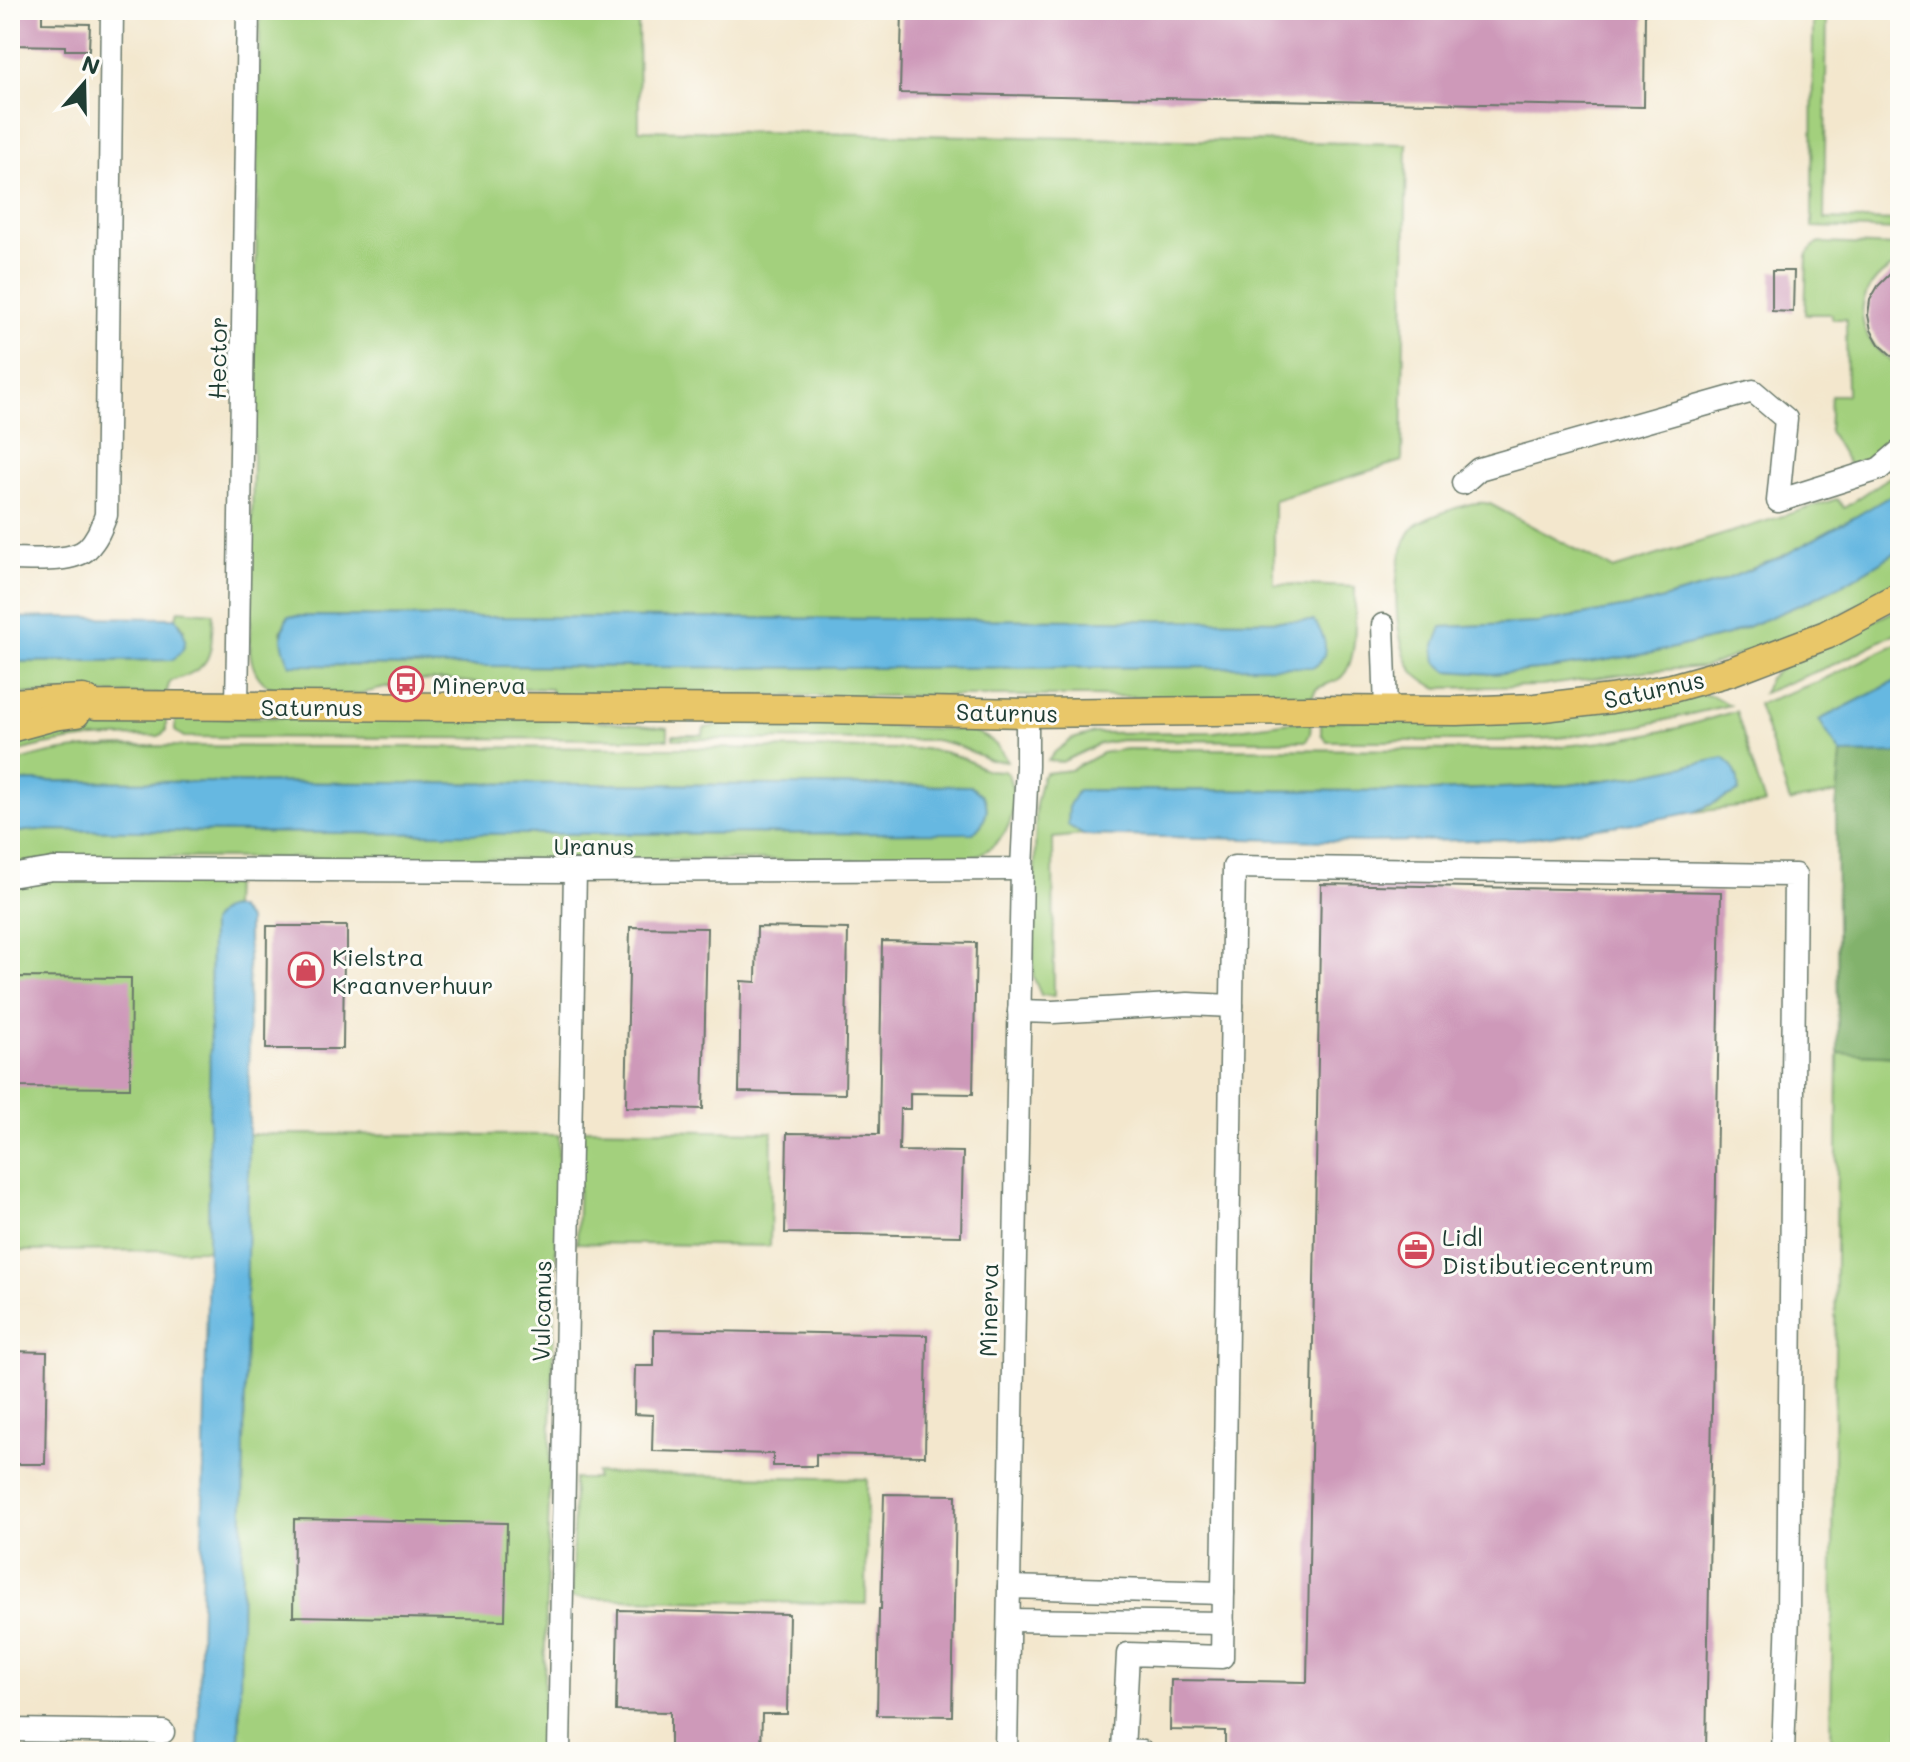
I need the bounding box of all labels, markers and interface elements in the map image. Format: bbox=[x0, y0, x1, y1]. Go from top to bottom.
north arrow bbox=[44, 44, 124, 124]
text: N bbox=[78, 48, 104, 81]
street label: Hector bbox=[201, 316, 233, 400]
street label: Saturnus bbox=[1601, 663, 1707, 715]
bus stop icon: Minerva bbox=[387, 665, 425, 703]
place label: Minerva bbox=[432, 669, 526, 700]
street label: Saturnus bbox=[261, 691, 363, 722]
street label: Saturnus bbox=[956, 696, 1058, 728]
street label: Uranus bbox=[553, 830, 635, 861]
place label: Kielstra Kraanverhuur bbox=[332, 941, 493, 1000]
shop icon: Kielstra Kraanverhuur bbox=[287, 951, 325, 989]
place label: Lidl Distibutiecentrum bbox=[1442, 1221, 1654, 1280]
office icon: Lidl Distibutiecentrum bbox=[1397, 1231, 1435, 1269]
street label: Vulcanus bbox=[525, 1260, 557, 1362]
street label: Minerva bbox=[972, 1263, 1004, 1357]

